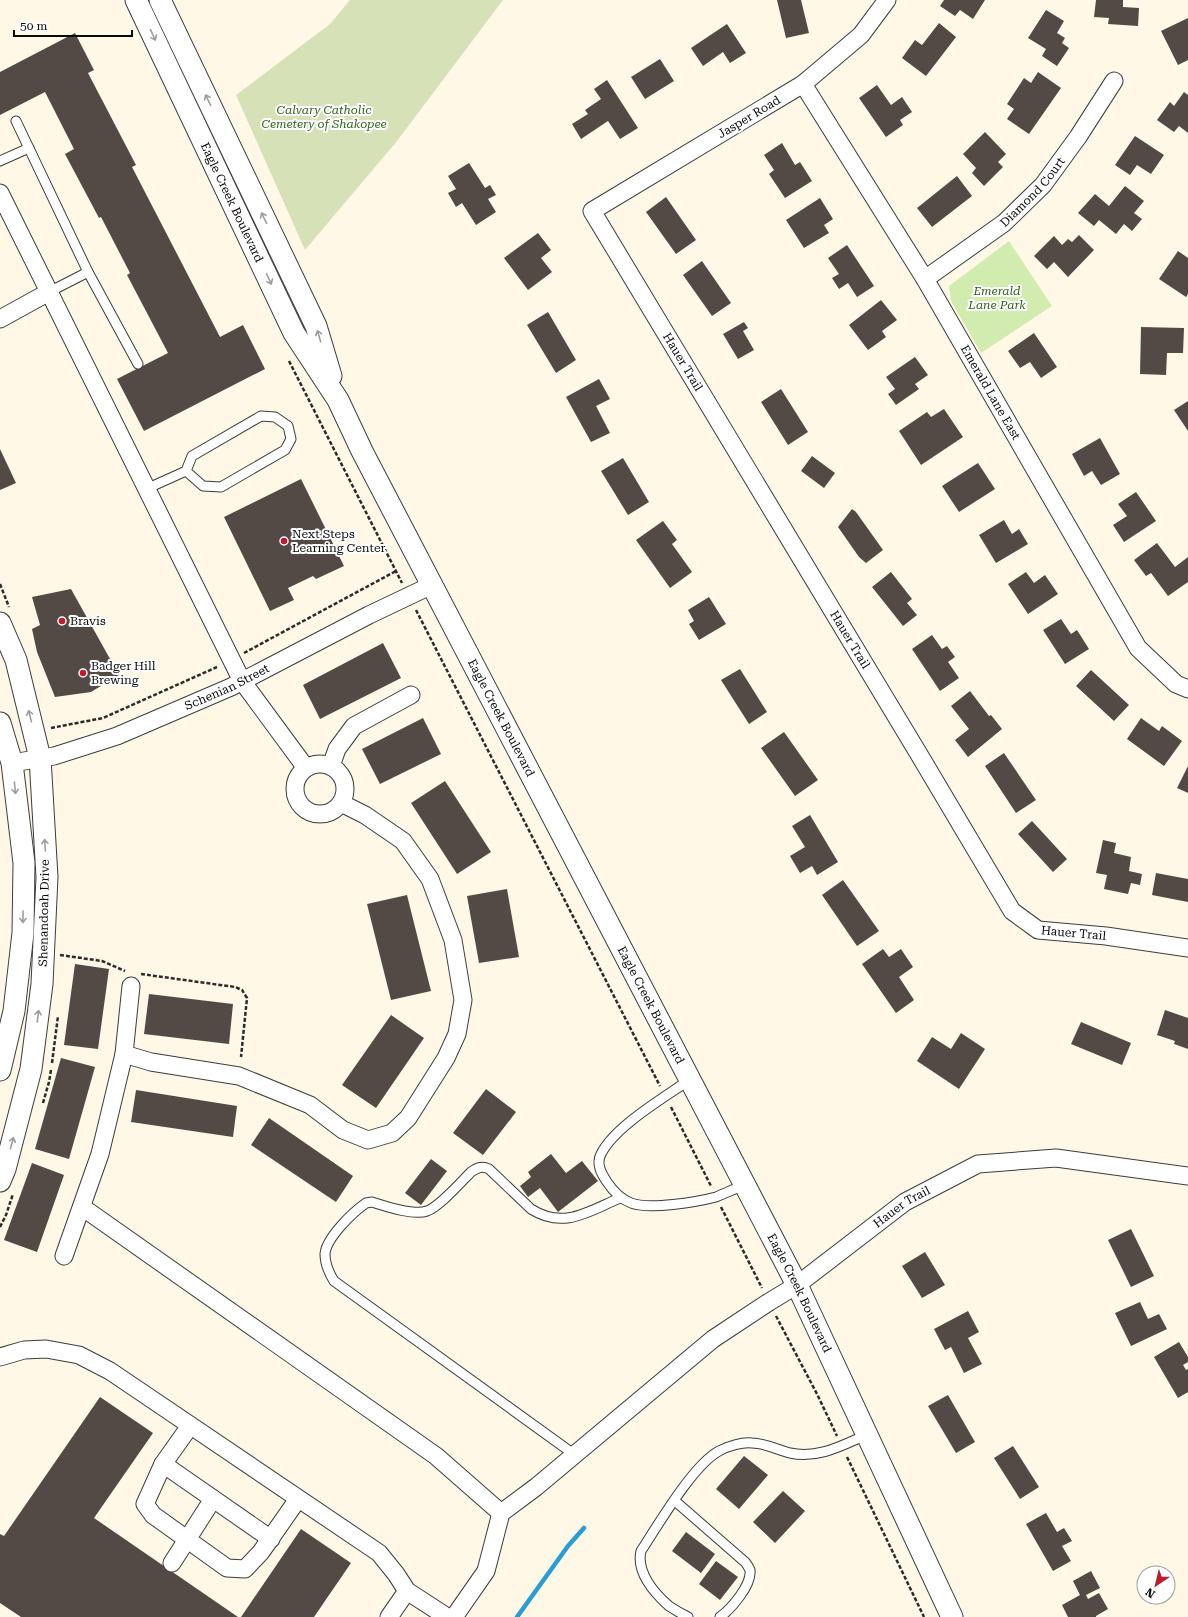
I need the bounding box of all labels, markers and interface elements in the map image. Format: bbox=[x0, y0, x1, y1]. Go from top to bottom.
scale bar bbox=[14, 12, 132, 38]
text: 50 m bbox=[20, 19, 47, 33]
one-way arrow bbox=[150, 29, 157, 41]
street label: Jasper Road bbox=[715, 93, 783, 141]
one-way arrow bbox=[204, 95, 211, 107]
park label: Calvary Catholic Cemetery of Shakopee bbox=[261, 103, 387, 131]
street label: Eagle Creek Boulevard bbox=[198, 140, 266, 265]
street label: Diamond Court bbox=[997, 154, 1068, 230]
one-way arrow bbox=[260, 212, 267, 224]
one-way arrow bbox=[266, 273, 273, 285]
park label: Emerald Lane Park bbox=[967, 284, 1026, 312]
one-way arrow bbox=[315, 329, 322, 342]
street label: Hauer Trail bbox=[660, 330, 706, 394]
street label: Emerald Lane East bbox=[958, 343, 1024, 443]
place label: Next Steps Learning Center bbox=[292, 527, 386, 555]
marker: Next Steps Learning Center bbox=[279, 536, 289, 546]
street label: Hauer Trail bbox=[827, 608, 873, 671]
place label: Bravis bbox=[70, 614, 106, 628]
marker: Bravis bbox=[57, 616, 67, 626]
street label: Eagle Creek Boulevard bbox=[465, 657, 538, 779]
place label: Badger Hill Brewing bbox=[91, 659, 156, 687]
street label: Schenian Street bbox=[182, 661, 272, 713]
marker: Badger Hill Brewing bbox=[78, 668, 88, 678]
one-way arrow bbox=[25, 710, 33, 723]
one-way arrow bbox=[11, 781, 19, 794]
one-way arrow bbox=[42, 839, 49, 852]
street label: Shenandoah Drive bbox=[36, 859, 52, 967]
one-way arrow bbox=[19, 910, 27, 923]
street label: Hauer Trail bbox=[1040, 923, 1107, 943]
street label: Eagle Creek Boulevard bbox=[615, 944, 688, 1066]
one-way arrow bbox=[34, 1010, 42, 1023]
one-way arrow bbox=[9, 1137, 16, 1150]
street label: Hauer Trail bbox=[871, 1183, 933, 1231]
street label: Eagle Creek Boulevard bbox=[764, 1231, 835, 1355]
north arrow bbox=[1136, 1565, 1176, 1605]
text: N bbox=[1143, 1585, 1158, 1601]

